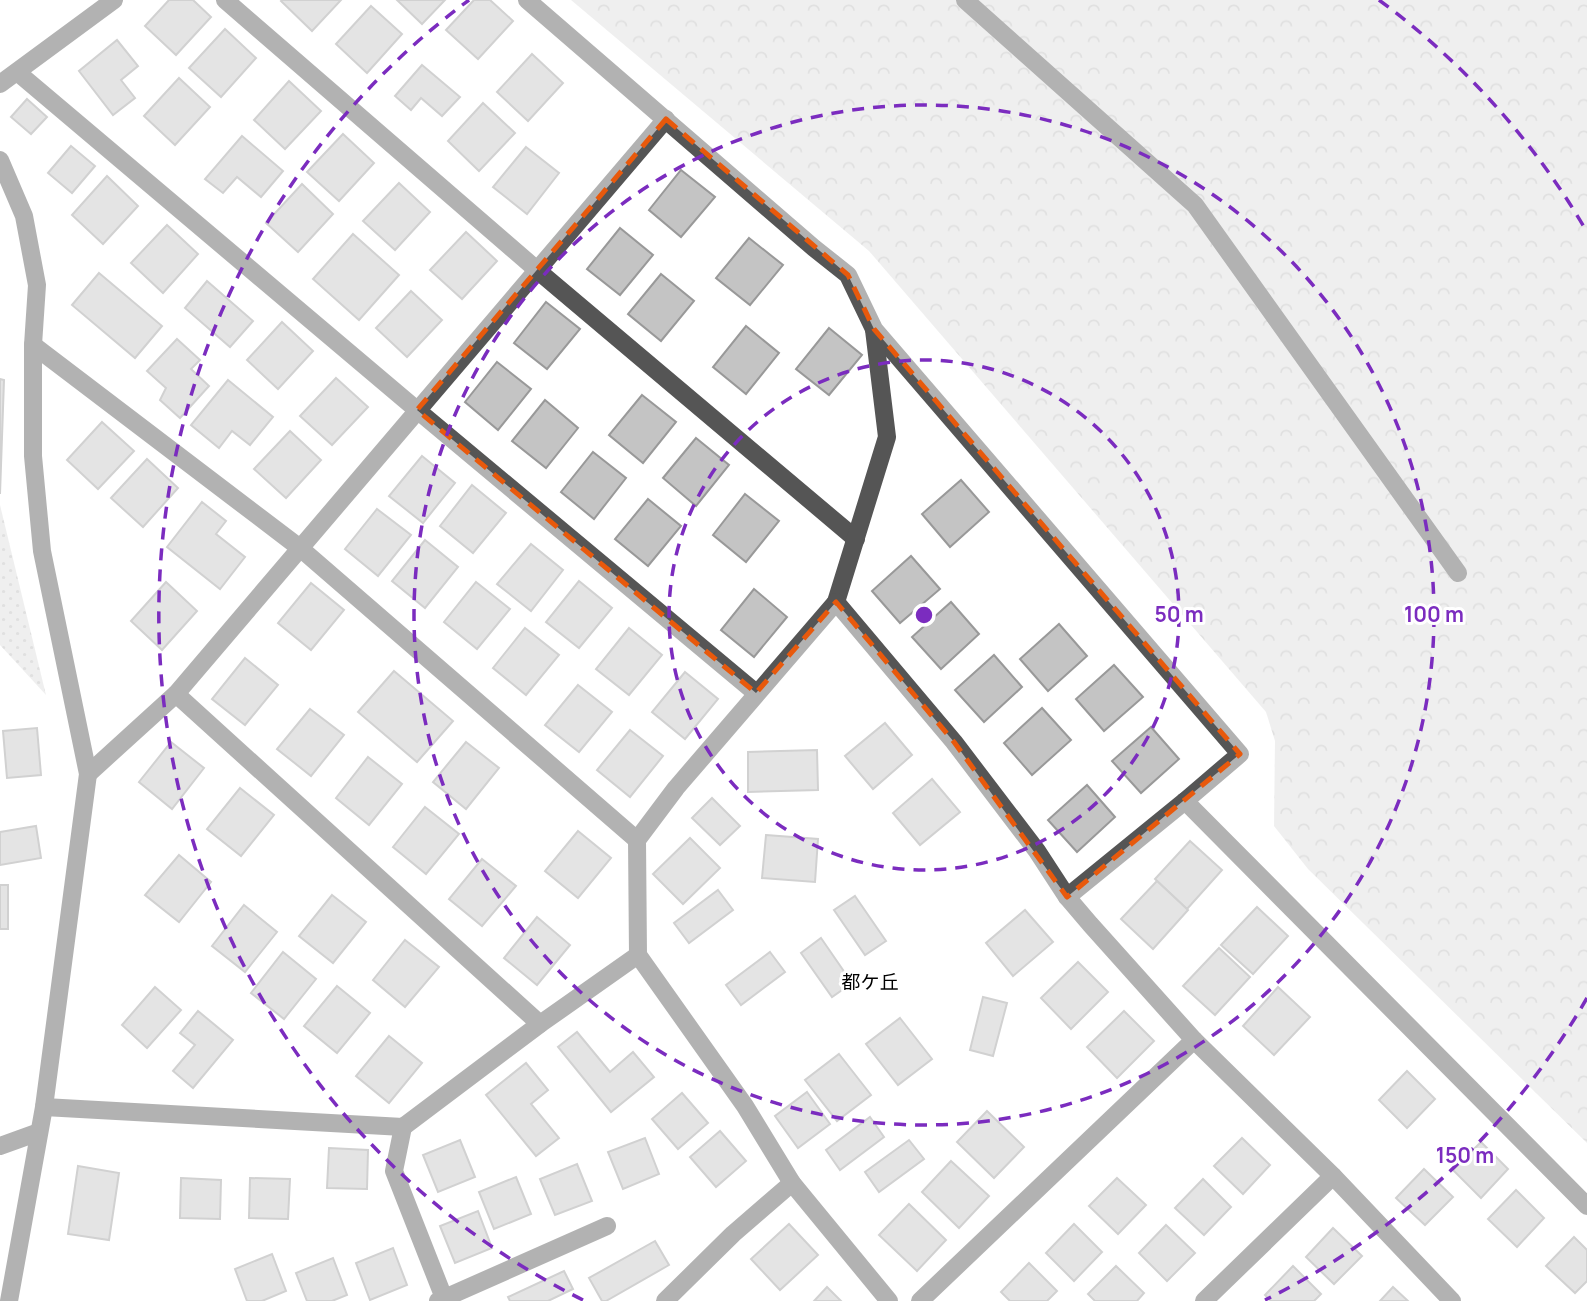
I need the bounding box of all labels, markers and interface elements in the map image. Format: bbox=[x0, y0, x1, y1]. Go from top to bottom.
text: 50 m bbox=[1154, 600, 1204, 628]
text: 100 m bbox=[1404, 600, 1464, 628]
centre of rings bbox=[912, 603, 936, 627]
district label: 都ケ丘 bbox=[841, 969, 899, 995]
text: 150 m bbox=[1436, 1141, 1494, 1169]

